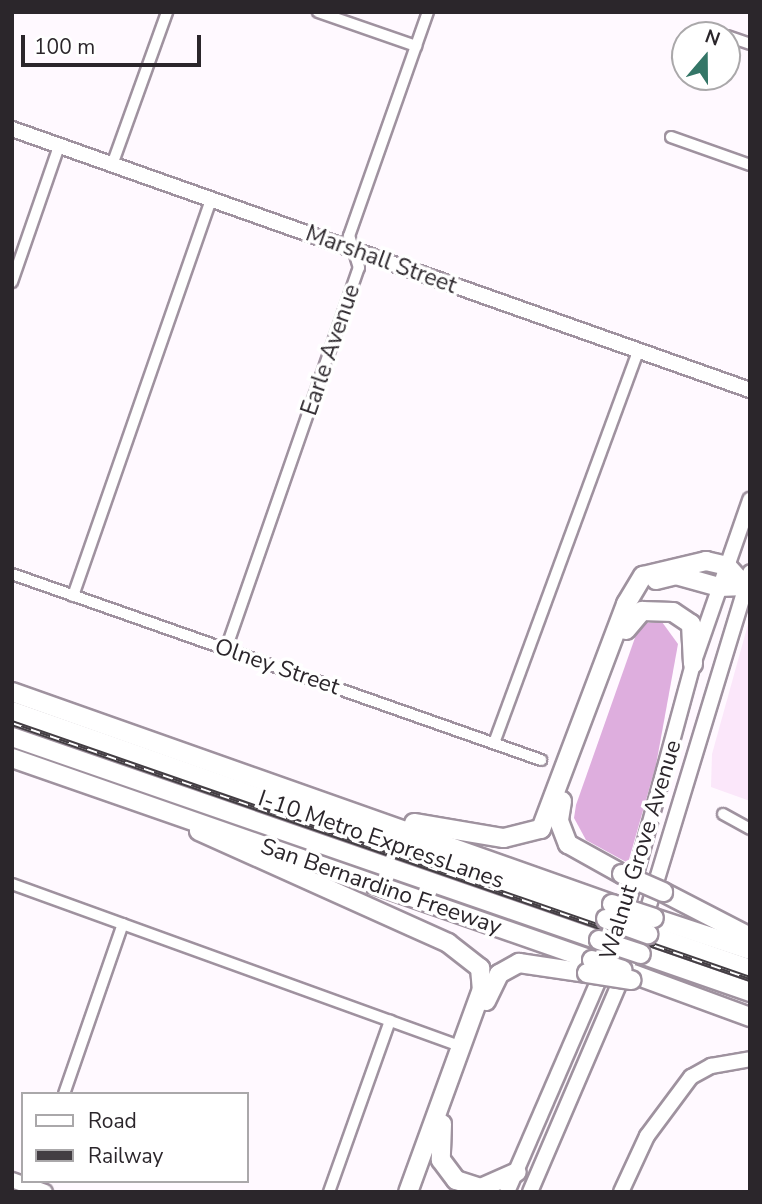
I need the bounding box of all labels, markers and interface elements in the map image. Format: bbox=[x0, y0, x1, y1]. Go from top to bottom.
scale bar bbox=[24, 21, 205, 65]
north arrow bbox=[671, 21, 741, 91]
text: N bbox=[701, 23, 724, 53]
text: 100 m bbox=[34, 33, 95, 61]
street label: Marshall Street bbox=[302, 220, 460, 300]
street label: Earle Avenue bbox=[296, 281, 366, 419]
street label: Olney Street bbox=[211, 633, 343, 701]
street label: Walnut Grove Avenue bbox=[594, 737, 688, 963]
street label: I-10 Metro ExpressLanes bbox=[254, 785, 508, 895]
street label: San Bernardino Freeway bbox=[257, 833, 505, 941]
legend bbox=[21, 1092, 248, 1183]
text: Road bbox=[88, 1107, 137, 1135]
text: Railway bbox=[88, 1142, 163, 1170]

